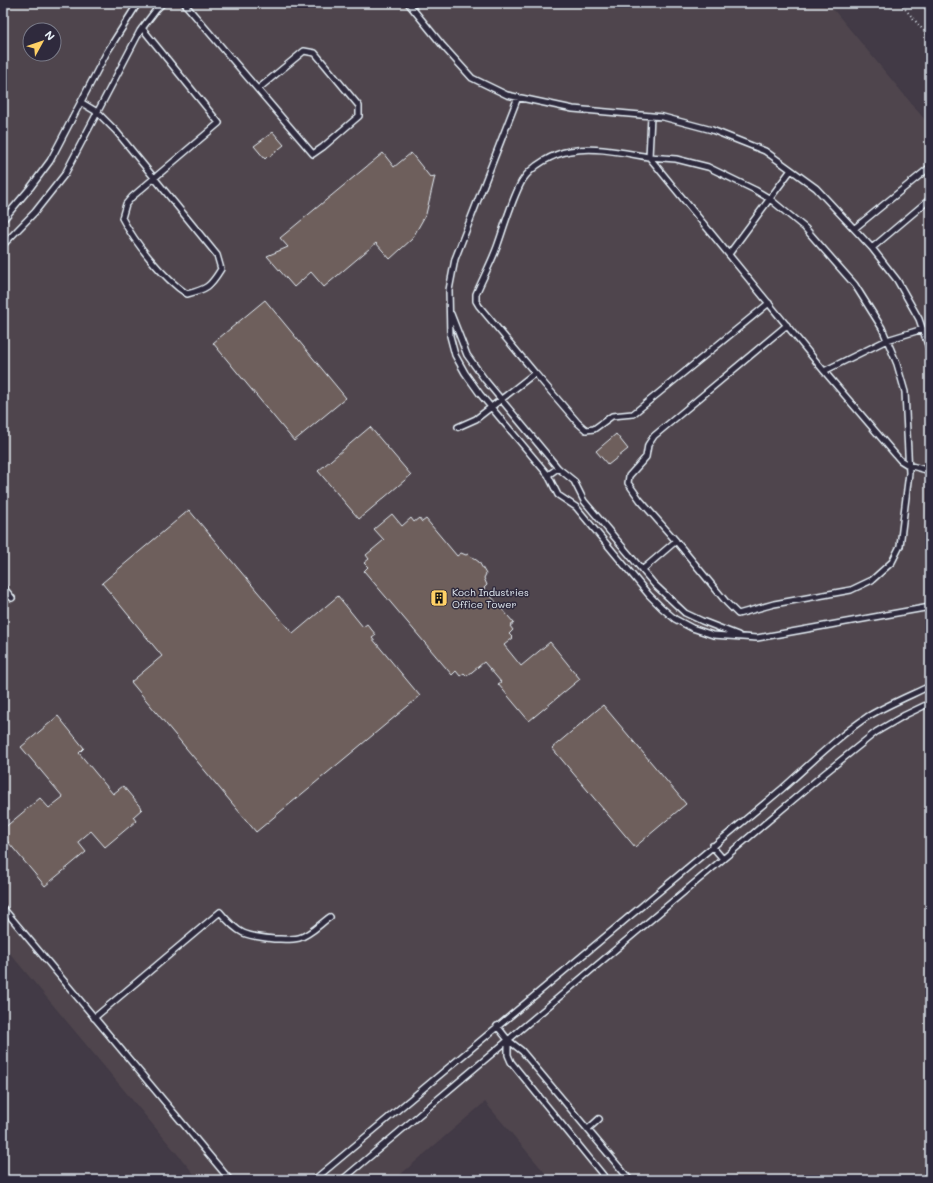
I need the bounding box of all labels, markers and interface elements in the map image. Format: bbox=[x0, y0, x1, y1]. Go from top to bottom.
north arrow bbox=[22, 22, 62, 62]
text: N bbox=[42, 27, 58, 43]
place label: Koch Industries Office Tower bbox=[452, 585, 529, 611]
building icon: Koch Industries Office Tower bbox=[429, 588, 449, 608]

